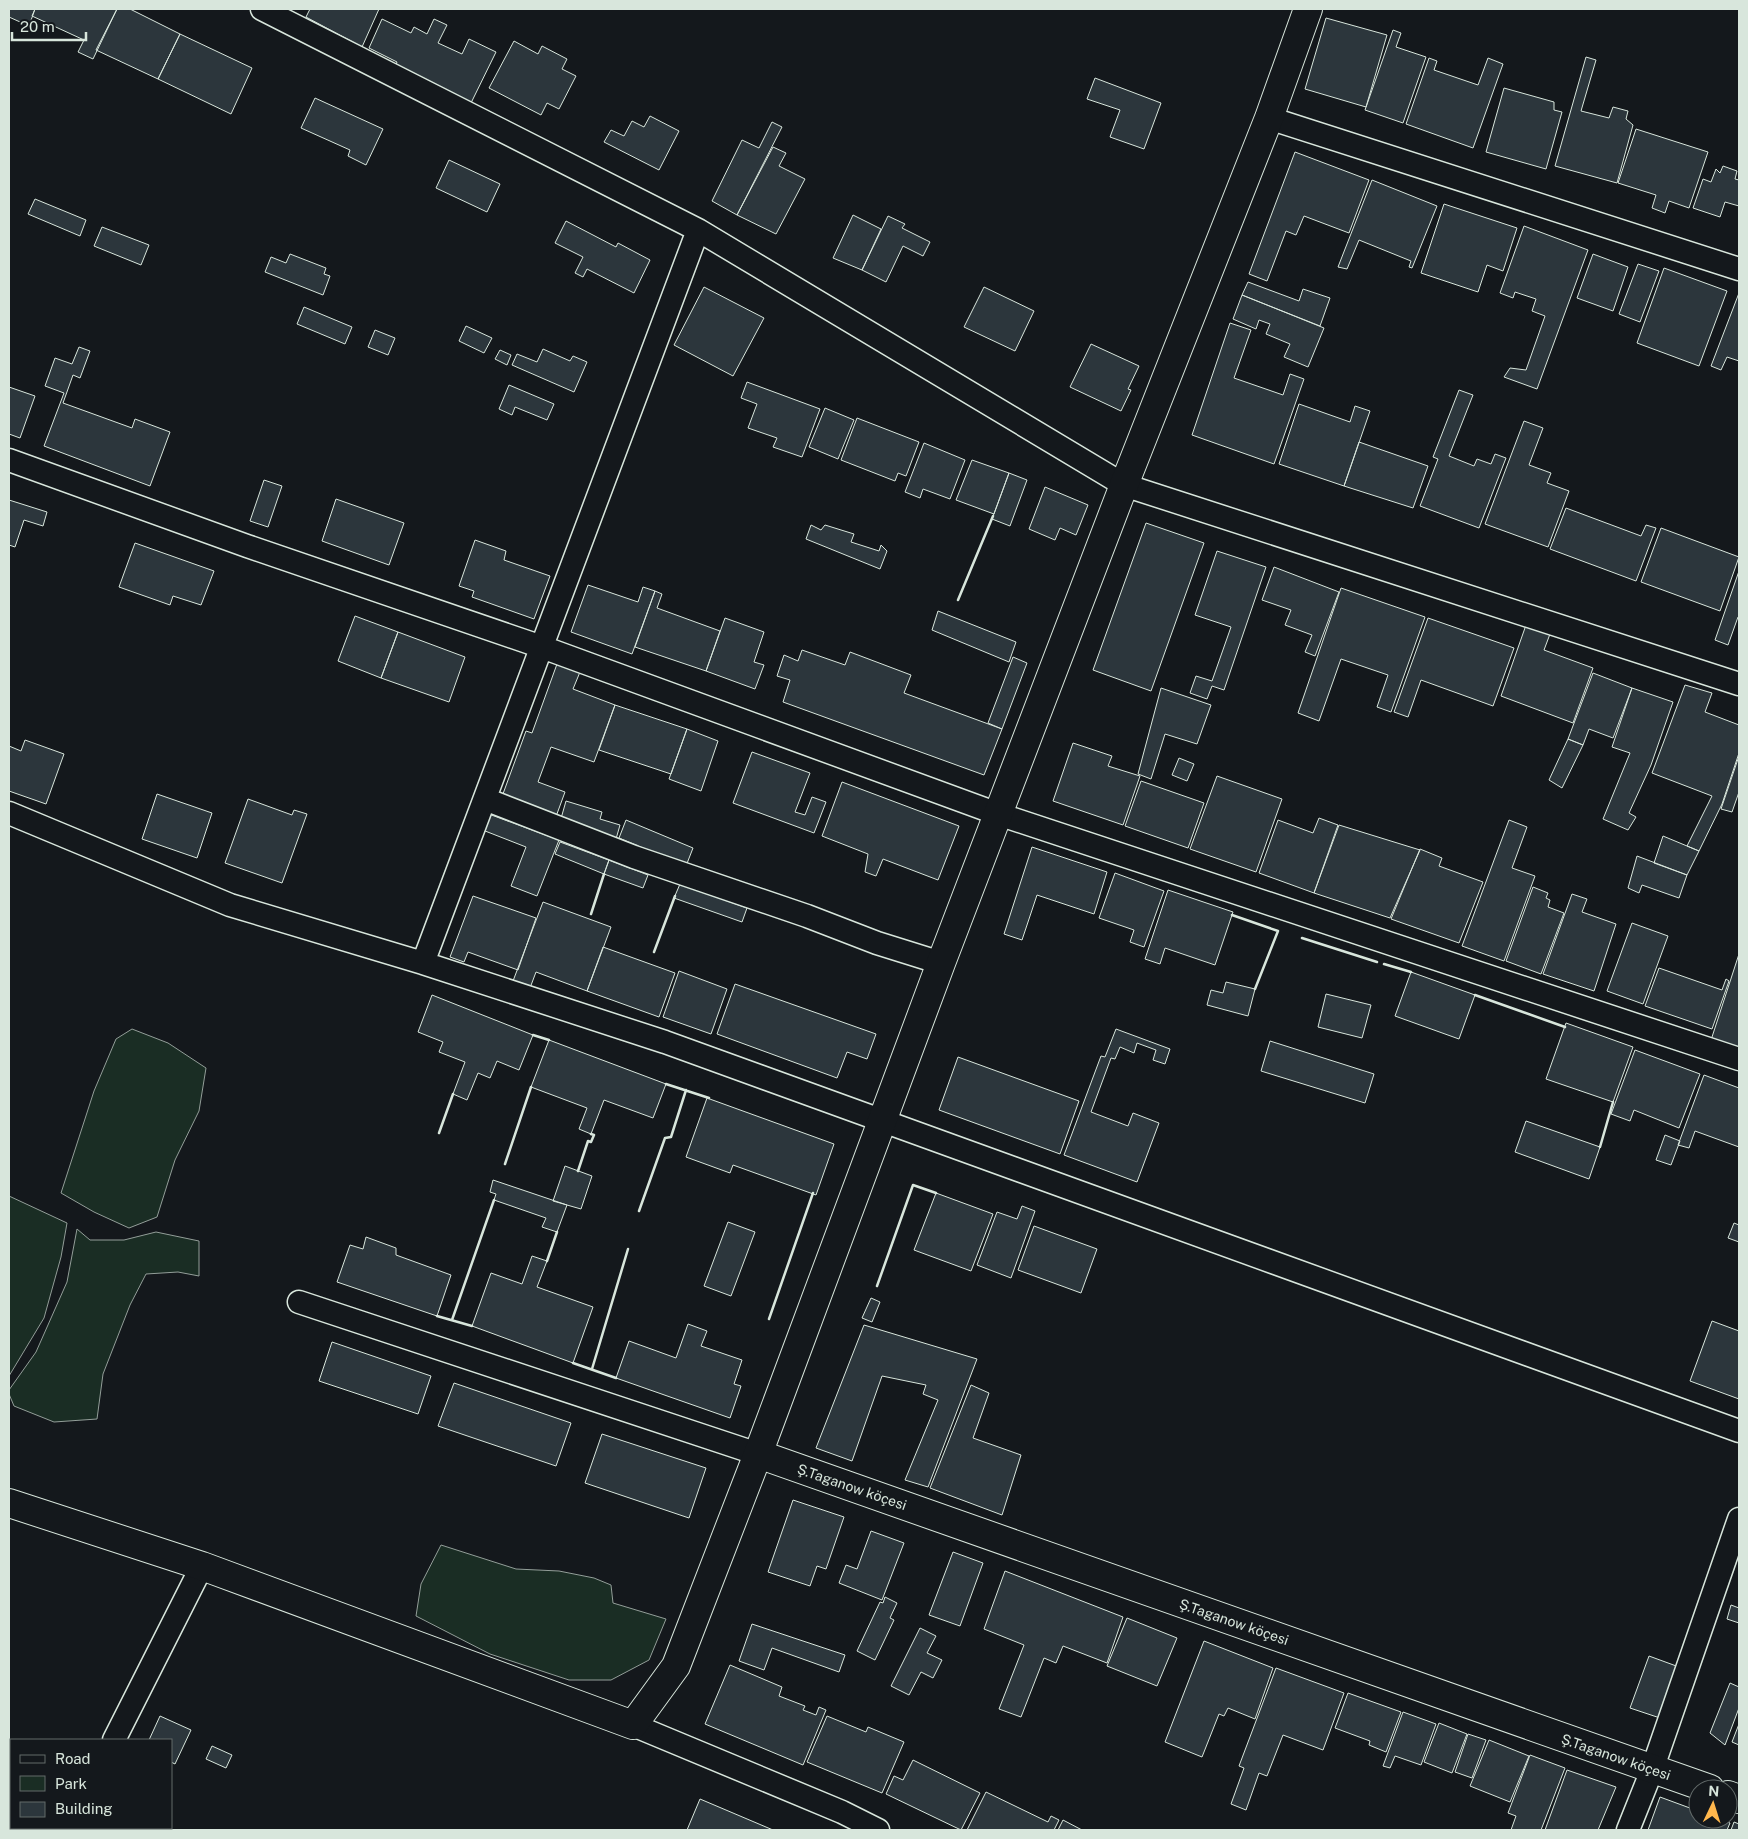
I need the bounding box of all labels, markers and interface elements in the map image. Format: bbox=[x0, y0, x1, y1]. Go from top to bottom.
scale bar bbox=[12, 10, 86, 42]
text: 20 m bbox=[20, 18, 55, 35]
street label: Ş.Taganow köçesi bbox=[795, 1461, 909, 1513]
street label: Ş.Taganow köçesi bbox=[1177, 1596, 1291, 1648]
street label: Ş.Taganow köçesi bbox=[1559, 1731, 1673, 1783]
legend bbox=[10, 1739, 172, 1829]
text: Road bbox=[55, 1750, 91, 1767]
text: Park bbox=[55, 1775, 87, 1792]
north arrow bbox=[1688, 1779, 1738, 1829]
text: N bbox=[1708, 1783, 1720, 1799]
text: Building bbox=[55, 1800, 113, 1817]

